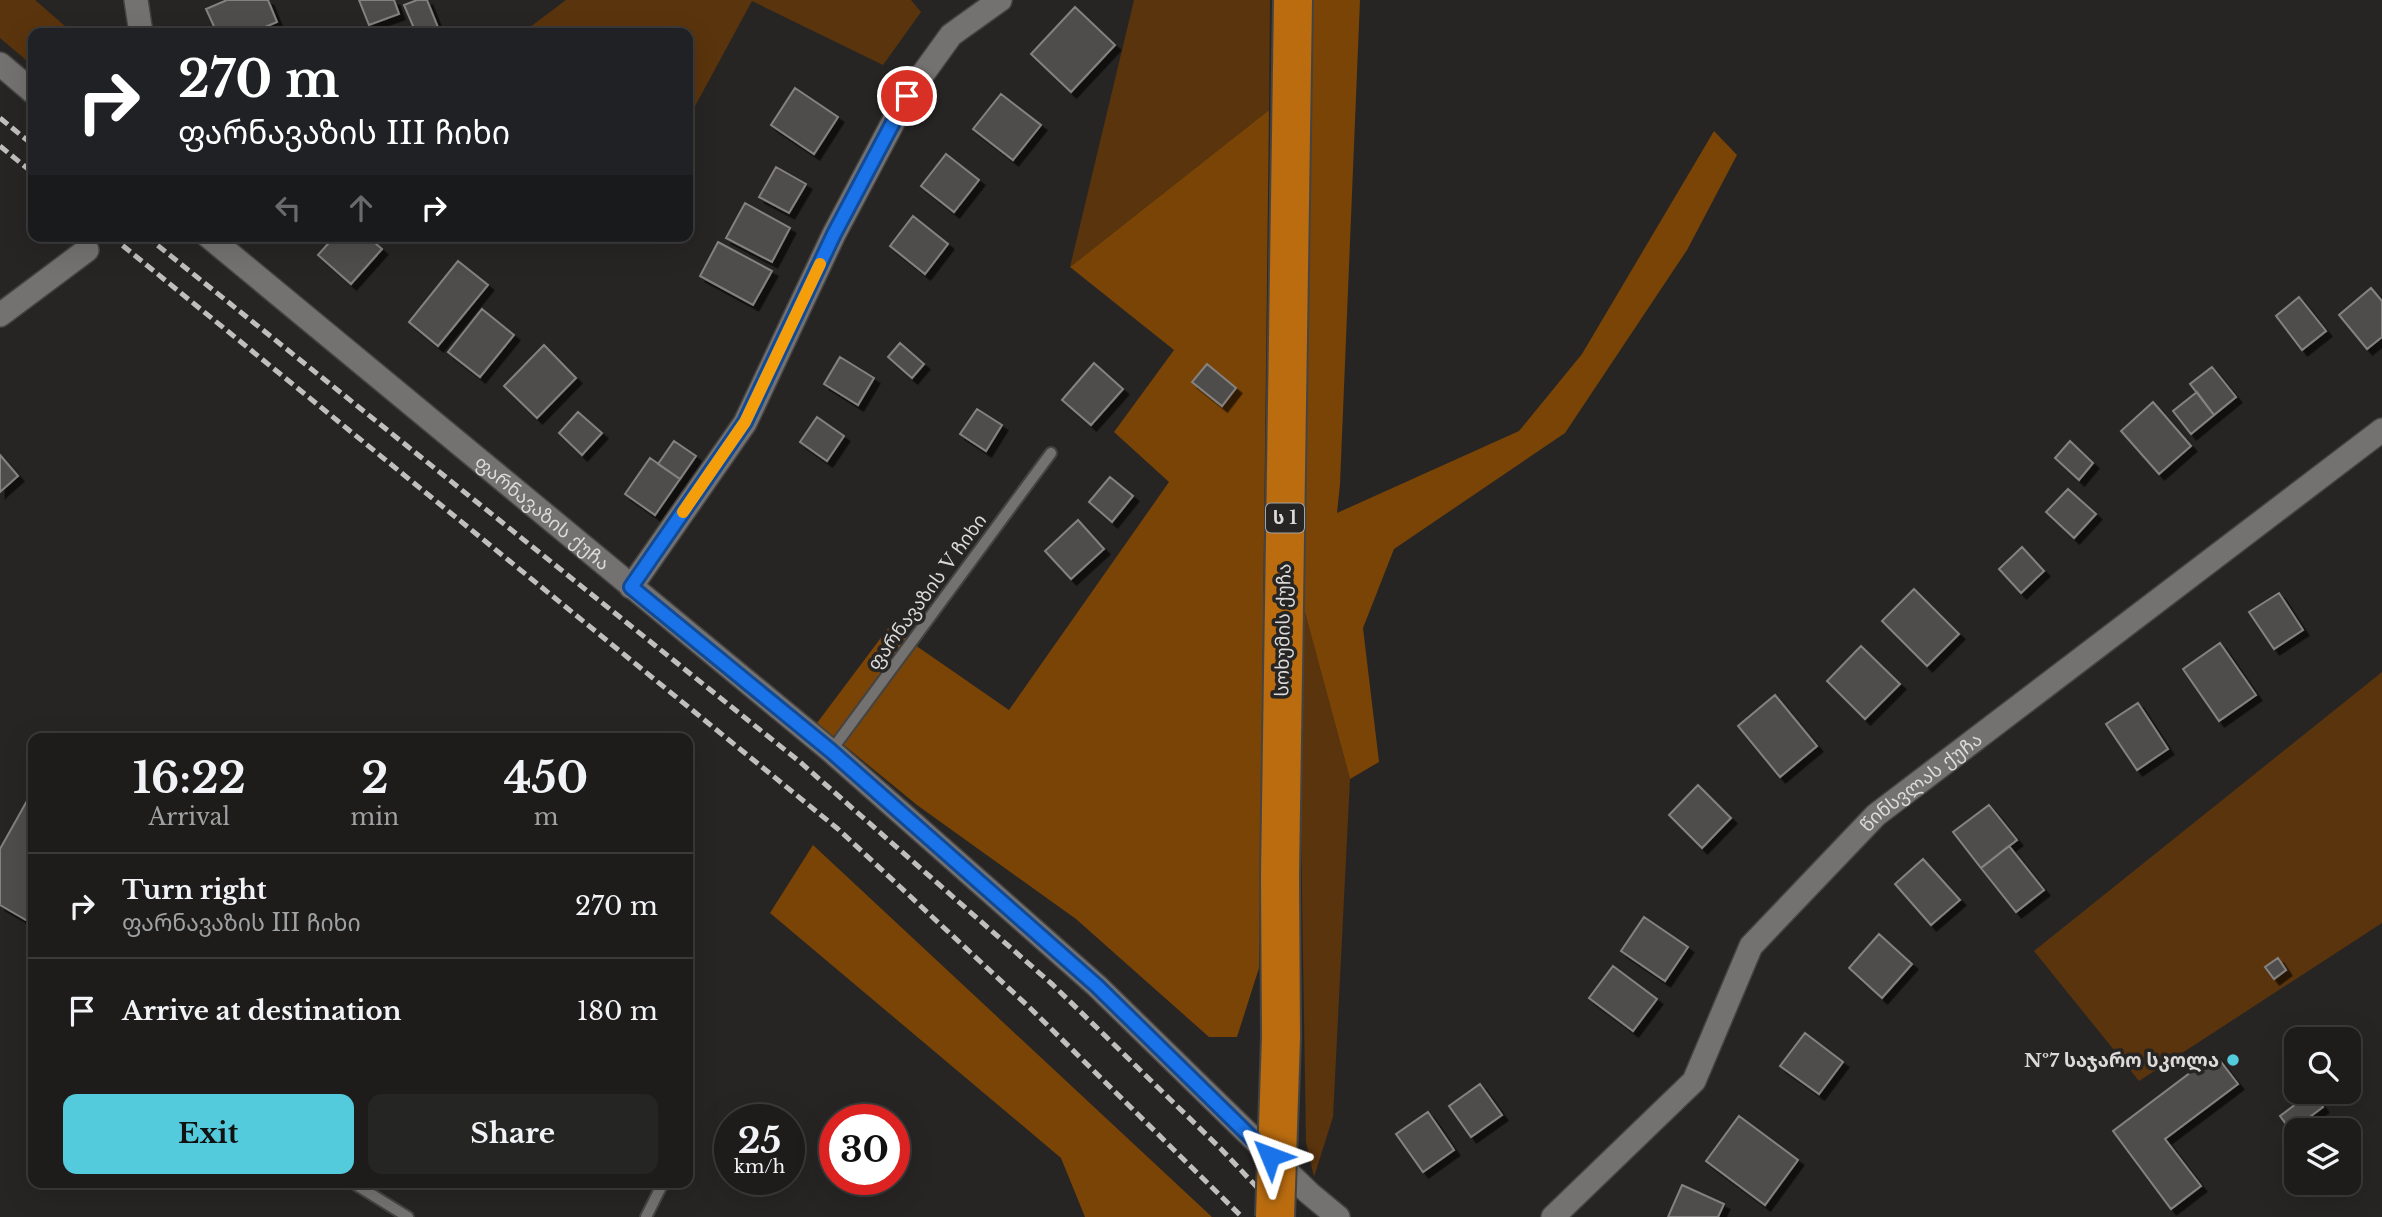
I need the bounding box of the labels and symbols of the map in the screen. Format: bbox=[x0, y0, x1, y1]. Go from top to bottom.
pin bbox=[877, 66, 937, 126]
street label: ფარნავაზის ქუჩა bbox=[470, 450, 615, 575]
road number: ს 1 bbox=[1266, 504, 1304, 532]
street label: ფარნავაზის V ჩიხი bbox=[863, 509, 991, 675]
street label: სოხუმის ქუჩა bbox=[1270, 563, 1296, 697]
street label: წინსვლას ქუჩა bbox=[1855, 727, 1986, 836]
place label: №7 საჯარო სკოლა bbox=[2024, 1049, 2219, 1072]
marker: №7 საჯარო სკოლა bbox=[2225, 1052, 2241, 1068]
speed limit sign: 30 bbox=[819, 1104, 910, 1195]
position arrow bbox=[1233, 1119, 1307, 1193]

